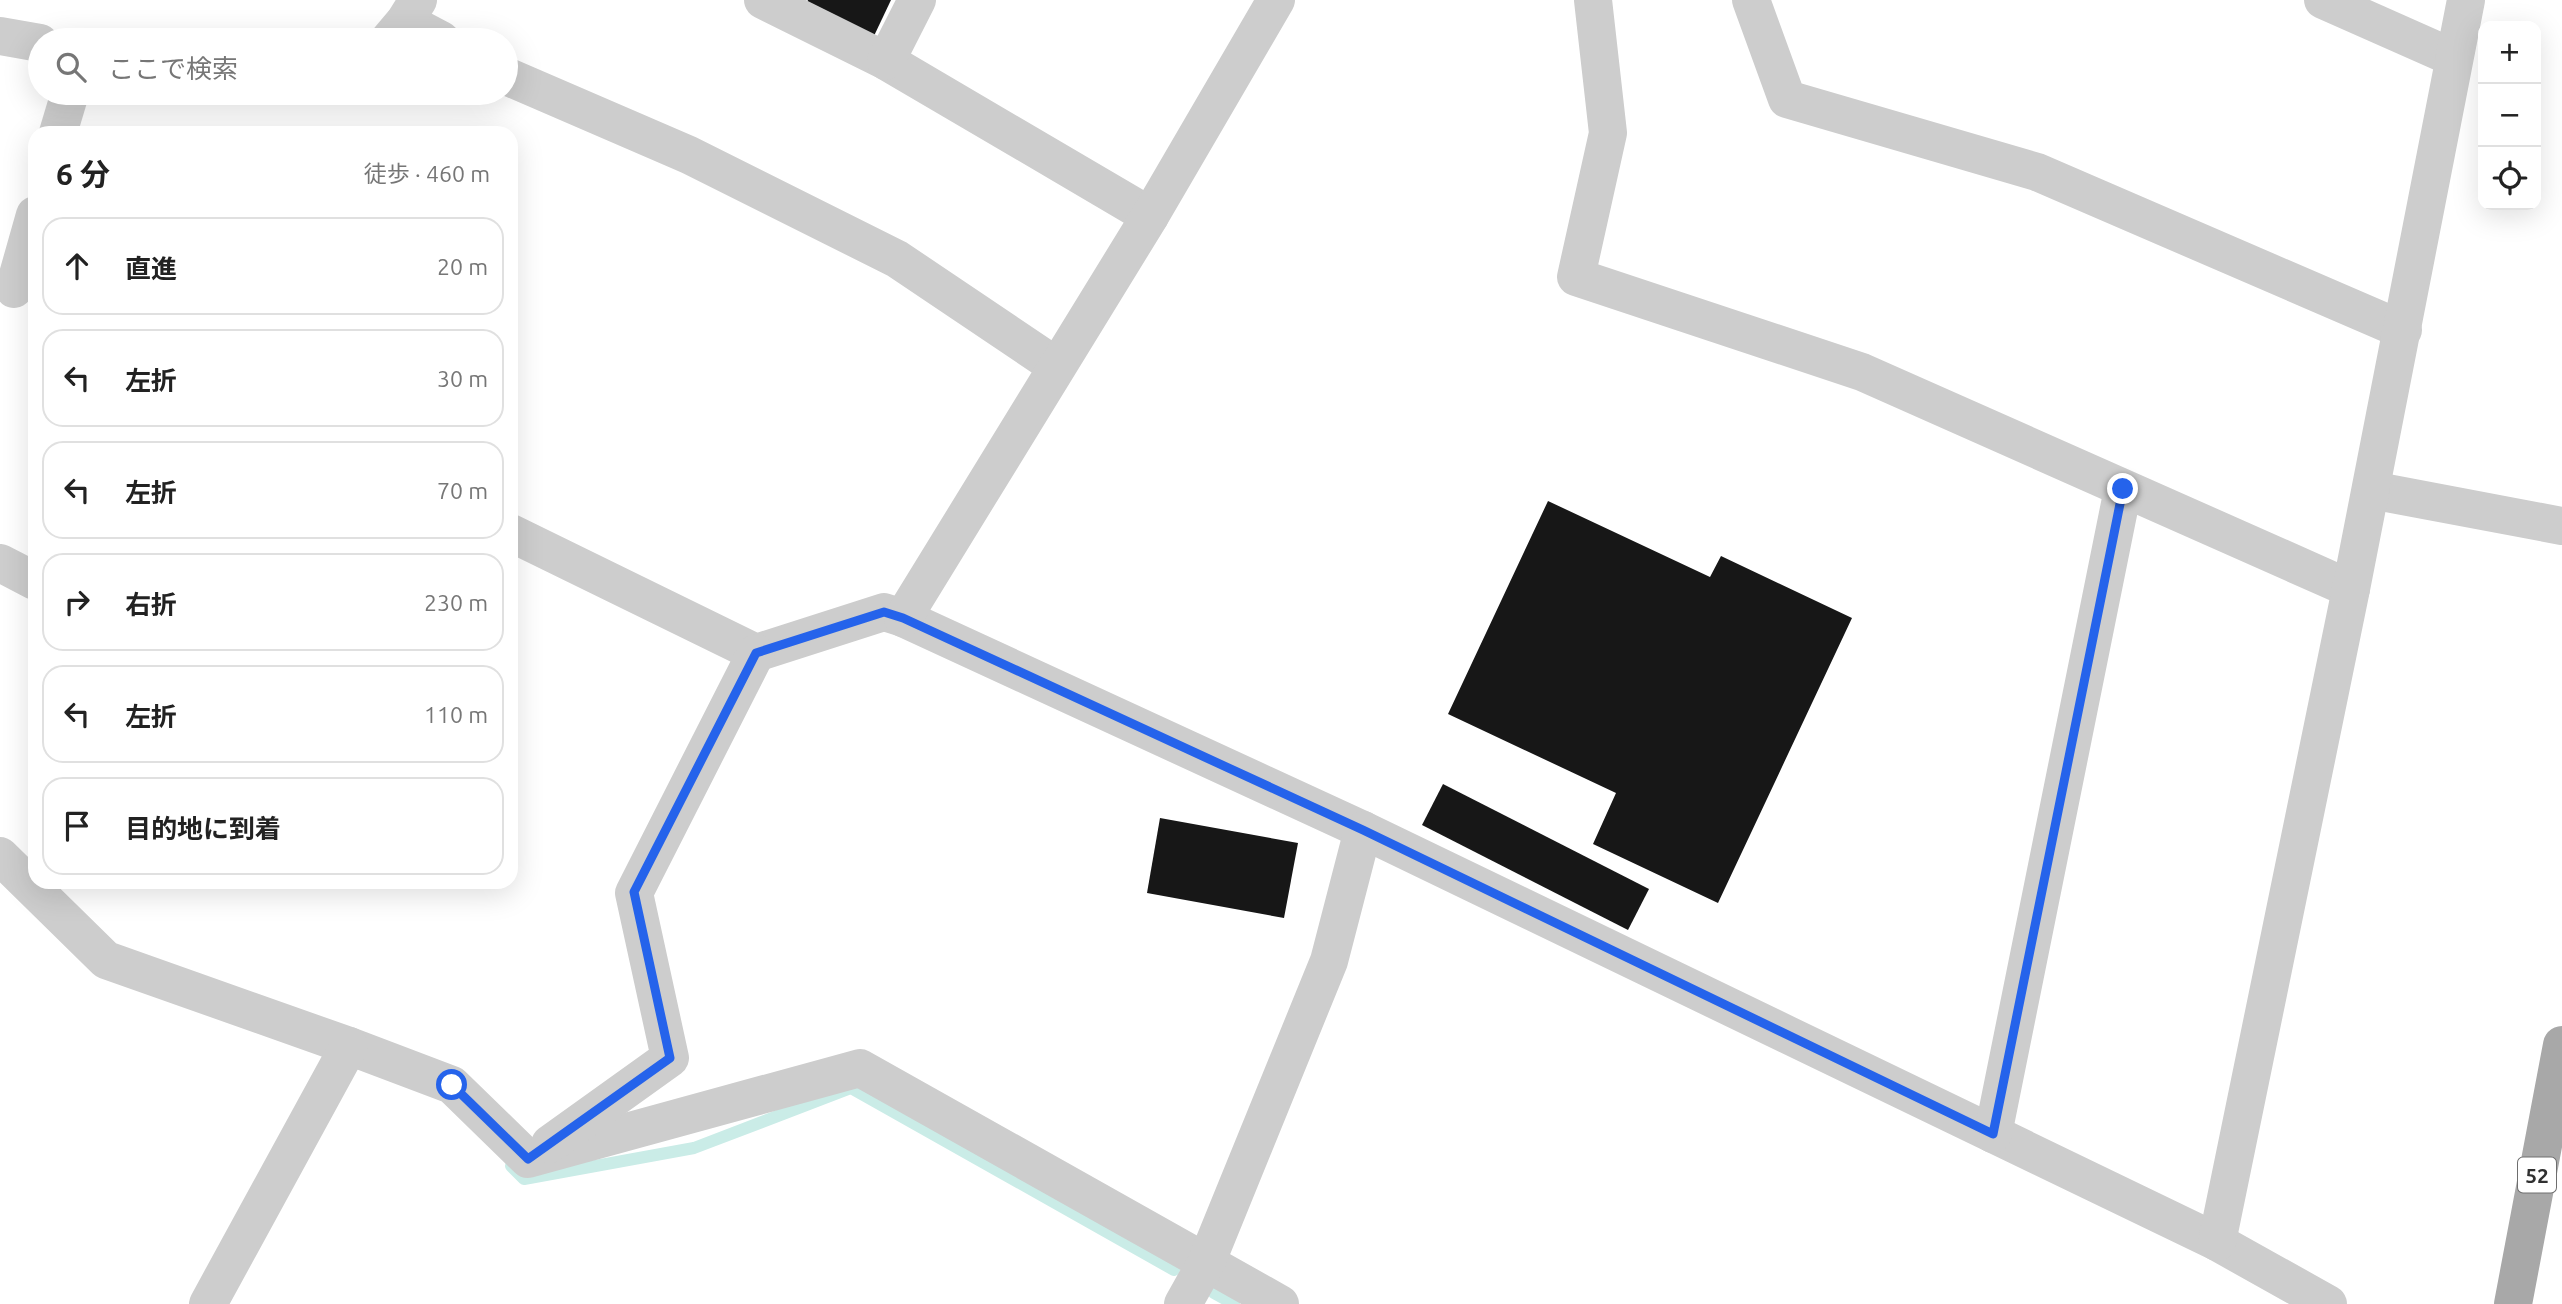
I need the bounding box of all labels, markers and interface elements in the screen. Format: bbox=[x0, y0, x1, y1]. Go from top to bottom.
map controls bbox=[2478, 21, 2541, 210]
button: + bbox=[2478, 21, 2541, 84]
search box bbox=[28, 28, 518, 105]
icon: search bbox=[52, 48, 90, 86]
text: ここで検索 bbox=[108, 54, 238, 83]
button: − bbox=[2478, 84, 2541, 147]
button: locate bbox=[2478, 147, 2541, 210]
text: 6 分 bbox=[56, 157, 110, 191]
text: 徒歩 · 460 m bbox=[364, 161, 490, 186]
icon: ahead bbox=[58, 247, 96, 285]
text: 直進 bbox=[125, 254, 177, 283]
text: 20 m bbox=[437, 254, 488, 279]
icon: left bbox=[58, 359, 96, 397]
text: 左折 bbox=[125, 366, 177, 395]
text: 30 m bbox=[437, 366, 488, 391]
icon: left bbox=[58, 471, 96, 509]
route end bbox=[2107, 473, 2138, 504]
text: 左折 bbox=[125, 478, 177, 507]
text: 70 m bbox=[437, 478, 488, 503]
icon: right bbox=[58, 583, 96, 621]
text: 右折 bbox=[125, 590, 177, 619]
text: 230 m bbox=[424, 590, 488, 615]
icon: left bbox=[58, 695, 96, 733]
text: 左折 bbox=[125, 702, 177, 731]
text: 110 m bbox=[424, 702, 488, 727]
icon: arrive bbox=[58, 807, 96, 845]
text: 目的地に到着 bbox=[125, 814, 281, 843]
route start bbox=[436, 1069, 467, 1100]
road number: 52 bbox=[2518, 1158, 2556, 1192]

